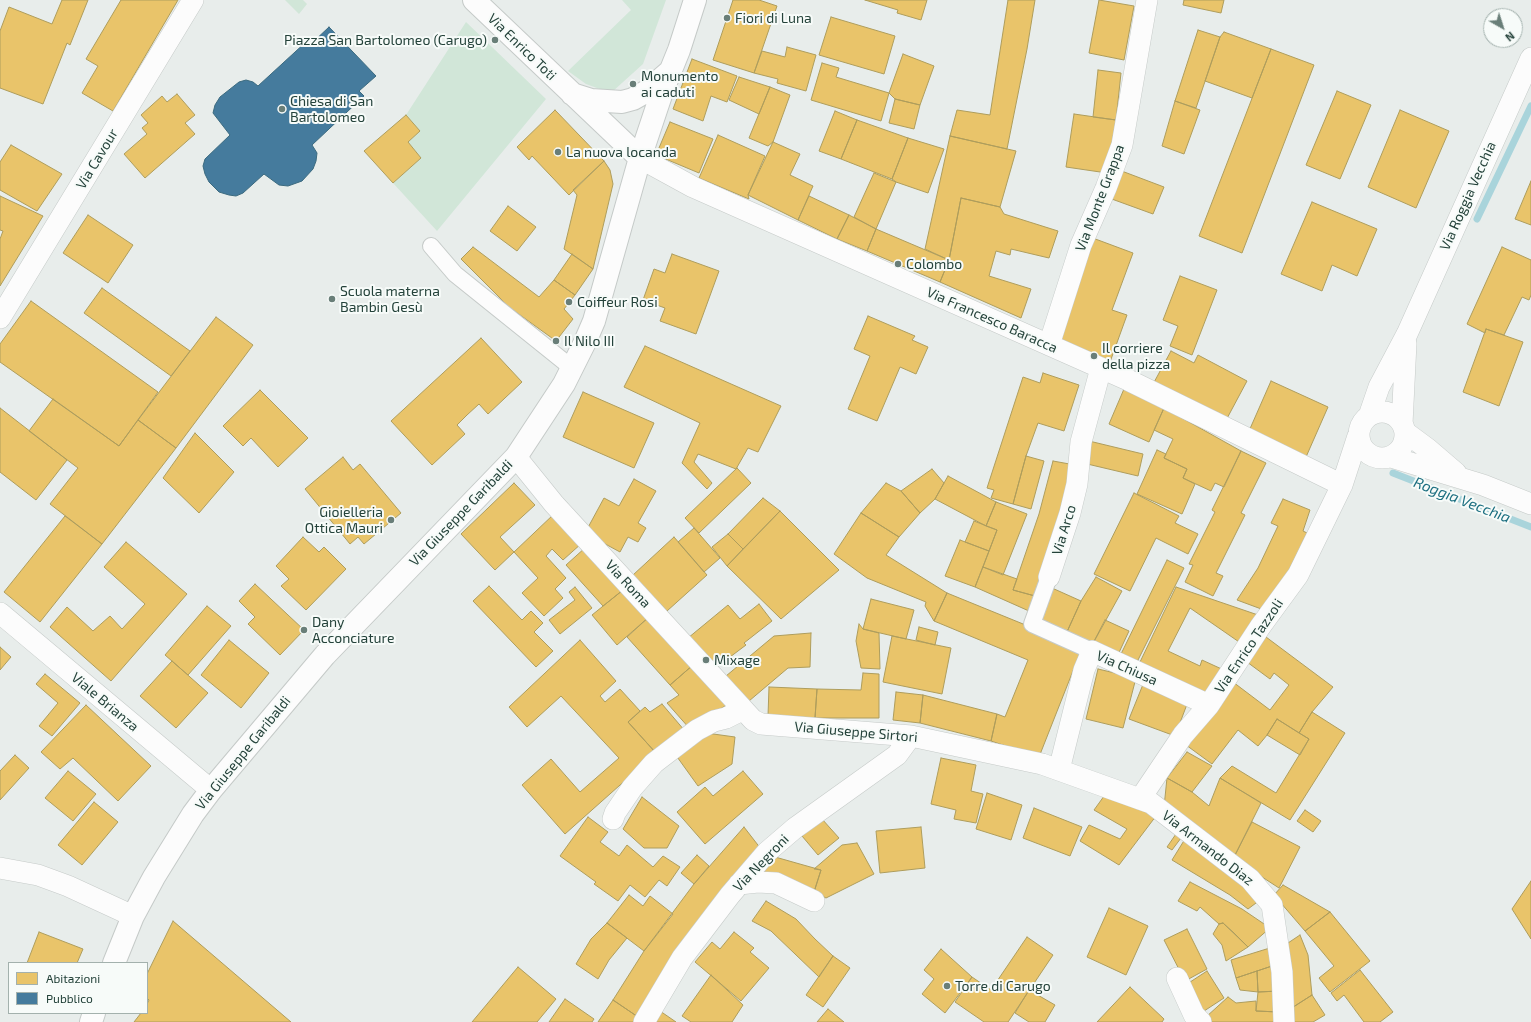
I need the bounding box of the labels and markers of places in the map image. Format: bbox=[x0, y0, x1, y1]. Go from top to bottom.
place label: Fiori di Luna bbox=[735, 10, 812, 26]
marker: Fiori di Luna bbox=[722, 13, 732, 23]
place label: Piazza San Bartolomeo (Carugo) bbox=[284, 32, 487, 48]
marker: Piazza San Bartolomeo (Carugo) bbox=[490, 35, 500, 45]
place label: Monumento ai caduti bbox=[641, 68, 719, 100]
marker: Monumento ai caduti bbox=[628, 79, 638, 89]
place label: Chiesa di San Bartolomeo bbox=[290, 93, 373, 126]
marker: Chiesa di San Bartolomeo bbox=[277, 104, 287, 114]
place label: La nuova locanda bbox=[566, 144, 677, 160]
marker: La nuova locanda bbox=[553, 147, 563, 157]
place label: Colombo bbox=[906, 256, 962, 272]
marker: Colombo bbox=[893, 259, 903, 269]
place label: Scuola materna Bambin Gesù bbox=[340, 283, 440, 316]
marker: Scuola materna Bambin Gesù bbox=[327, 294, 337, 304]
place label: Coiffeur Rosi bbox=[577, 294, 658, 310]
marker: Coiffeur Rosi bbox=[564, 297, 574, 307]
place label: Il Nilo III bbox=[564, 333, 615, 349]
marker: Il Nilo III bbox=[551, 336, 561, 346]
place label: Il corriere della pizza bbox=[1102, 340, 1170, 372]
marker: Il corriere della pizza bbox=[1089, 351, 1099, 361]
place label: Gioielleria Ottica Mauri bbox=[305, 504, 383, 536]
marker: Gioielleria Ottica Mauri bbox=[386, 515, 396, 525]
place label: Dany Acconciature bbox=[312, 614, 395, 646]
marker: Dany Acconciature bbox=[299, 625, 309, 635]
place label: Mixage bbox=[714, 652, 760, 668]
marker: Mixage bbox=[701, 655, 711, 665]
place label: Torre di Carugo bbox=[955, 978, 1051, 994]
marker: Torre di Carugo bbox=[942, 981, 952, 991]

